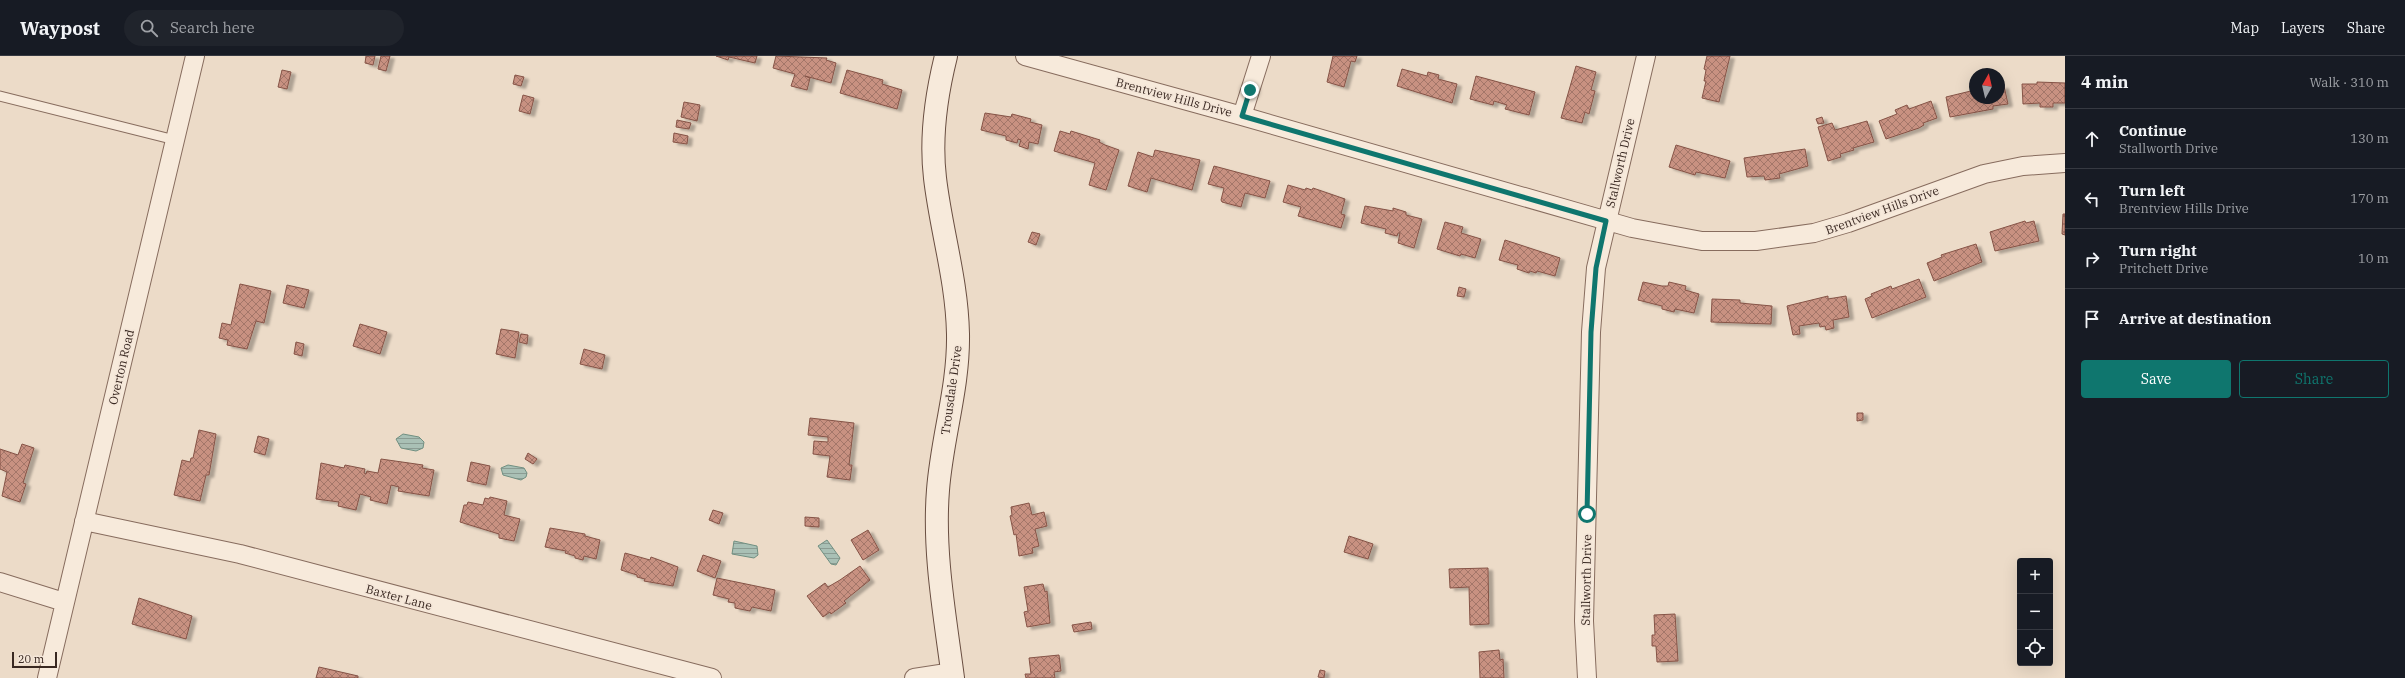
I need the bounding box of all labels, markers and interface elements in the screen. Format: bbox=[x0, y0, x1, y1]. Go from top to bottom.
search box bbox=[124, 10, 404, 46]
text: Waypost bbox=[20, 16, 100, 40]
icon: search bbox=[138, 17, 160, 39]
text: Search here bbox=[170, 18, 254, 37]
text: Map bbox=[2231, 19, 2259, 37]
text: Layers bbox=[2281, 19, 2325, 37]
text: Share bbox=[2347, 19, 2385, 37]
north arrow bbox=[1969, 68, 2005, 104]
text: 4 min bbox=[2081, 71, 2129, 93]
street label: Brentview Hills Drive bbox=[1114, 74, 1234, 120]
text: Walk · 310 m bbox=[2310, 74, 2389, 91]
route end bbox=[1241, 81, 1259, 99]
street label: Stallworth Drive bbox=[1602, 117, 1638, 209]
text: Continue bbox=[2119, 121, 2186, 140]
icon: ahead bbox=[2081, 128, 2103, 150]
text: 130 m bbox=[2350, 130, 2389, 147]
text: Stallworth Drive bbox=[2119, 140, 2218, 157]
text: Turn left bbox=[2119, 181, 2185, 200]
street label: Brentview Hills Drive bbox=[1823, 182, 1941, 238]
icon: left bbox=[2081, 188, 2103, 210]
text: 170 m bbox=[2350, 190, 2389, 207]
text: Brentview Hills Drive bbox=[2119, 200, 2249, 217]
text: Turn right bbox=[2119, 241, 2197, 260]
icon: right bbox=[2081, 248, 2103, 270]
text: 10 m bbox=[2358, 250, 2389, 267]
text: Pritchett Drive bbox=[2119, 260, 2208, 277]
icon: arrive bbox=[2081, 308, 2103, 330]
text: Arrive at destination bbox=[2119, 309, 2271, 328]
street label: Overton Road bbox=[105, 328, 137, 406]
street label: Trousdale Drive bbox=[937, 344, 965, 436]
button: Save bbox=[2081, 360, 2231, 398]
button: Share bbox=[2239, 360, 2389, 398]
route start bbox=[1578, 505, 1596, 523]
street label: Stallworth Drive bbox=[1578, 534, 1594, 626]
map controls bbox=[2017, 558, 2053, 666]
button: + bbox=[2017, 558, 2053, 594]
street label: Baxter Lane bbox=[364, 581, 434, 613]
button: − bbox=[2017, 594, 2053, 630]
button: locate bbox=[2017, 630, 2053, 666]
scale bar bbox=[12, 650, 57, 669]
text: 20 m bbox=[18, 652, 44, 666]

